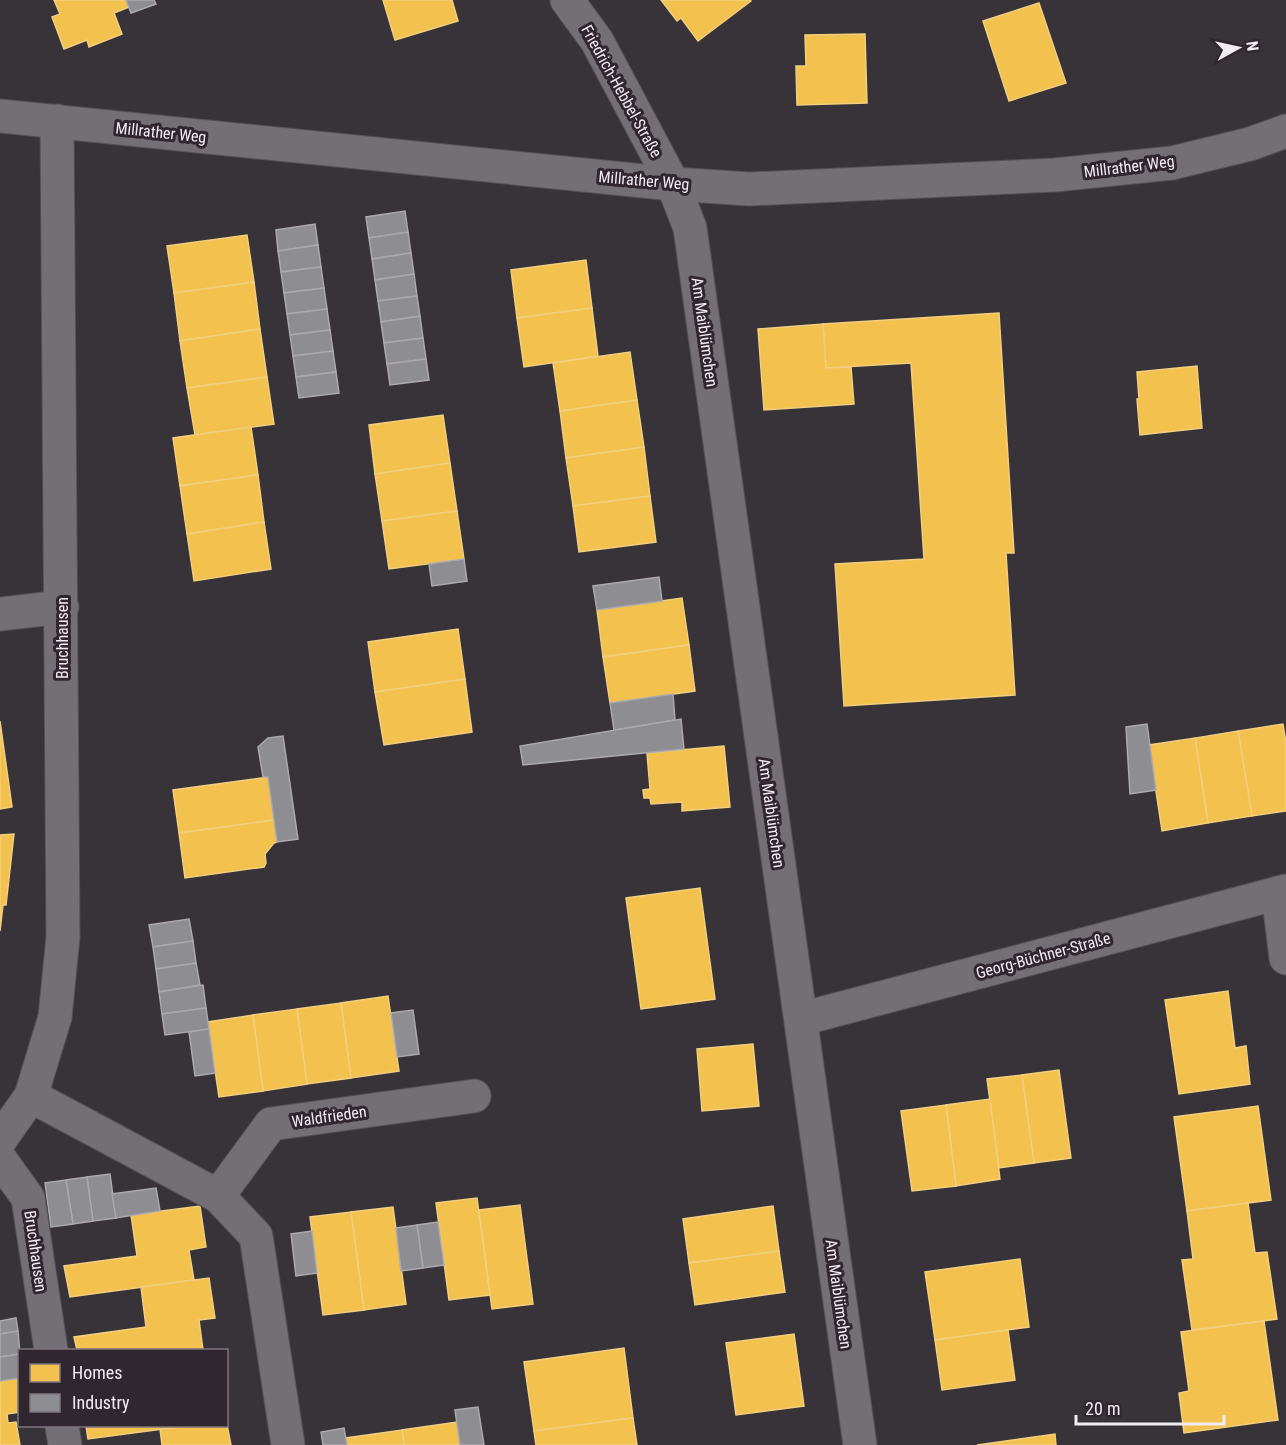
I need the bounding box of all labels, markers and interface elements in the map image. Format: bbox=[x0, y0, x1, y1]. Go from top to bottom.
north arrow bbox=[1208, 18, 1268, 78]
street label: Friedrich-Hebbel-Straße bbox=[577, 22, 666, 161]
text: N bbox=[1242, 40, 1262, 52]
street label: Millrather Weg bbox=[115, 118, 207, 147]
street label: Millrather Weg bbox=[1083, 152, 1175, 181]
street label: Millrather Weg bbox=[598, 167, 690, 194]
street label: Am Maiblümchen bbox=[687, 276, 722, 388]
street label: Bruchhausen bbox=[53, 597, 72, 679]
street label: Am Maiblümchen bbox=[754, 757, 789, 869]
street label: Georg-Büchner-Straße bbox=[974, 928, 1112, 983]
street label: Waldfrieden bbox=[290, 1102, 368, 1131]
street label: Bruchhausen bbox=[20, 1209, 51, 1293]
street label: Am Maiblümchen bbox=[821, 1238, 856, 1350]
legend bbox=[18, 1349, 228, 1427]
text: Homes bbox=[72, 1362, 122, 1383]
scale bar bbox=[1076, 1388, 1224, 1426]
text: Industry bbox=[72, 1392, 130, 1413]
text: 20 m bbox=[1085, 1398, 1120, 1419]

